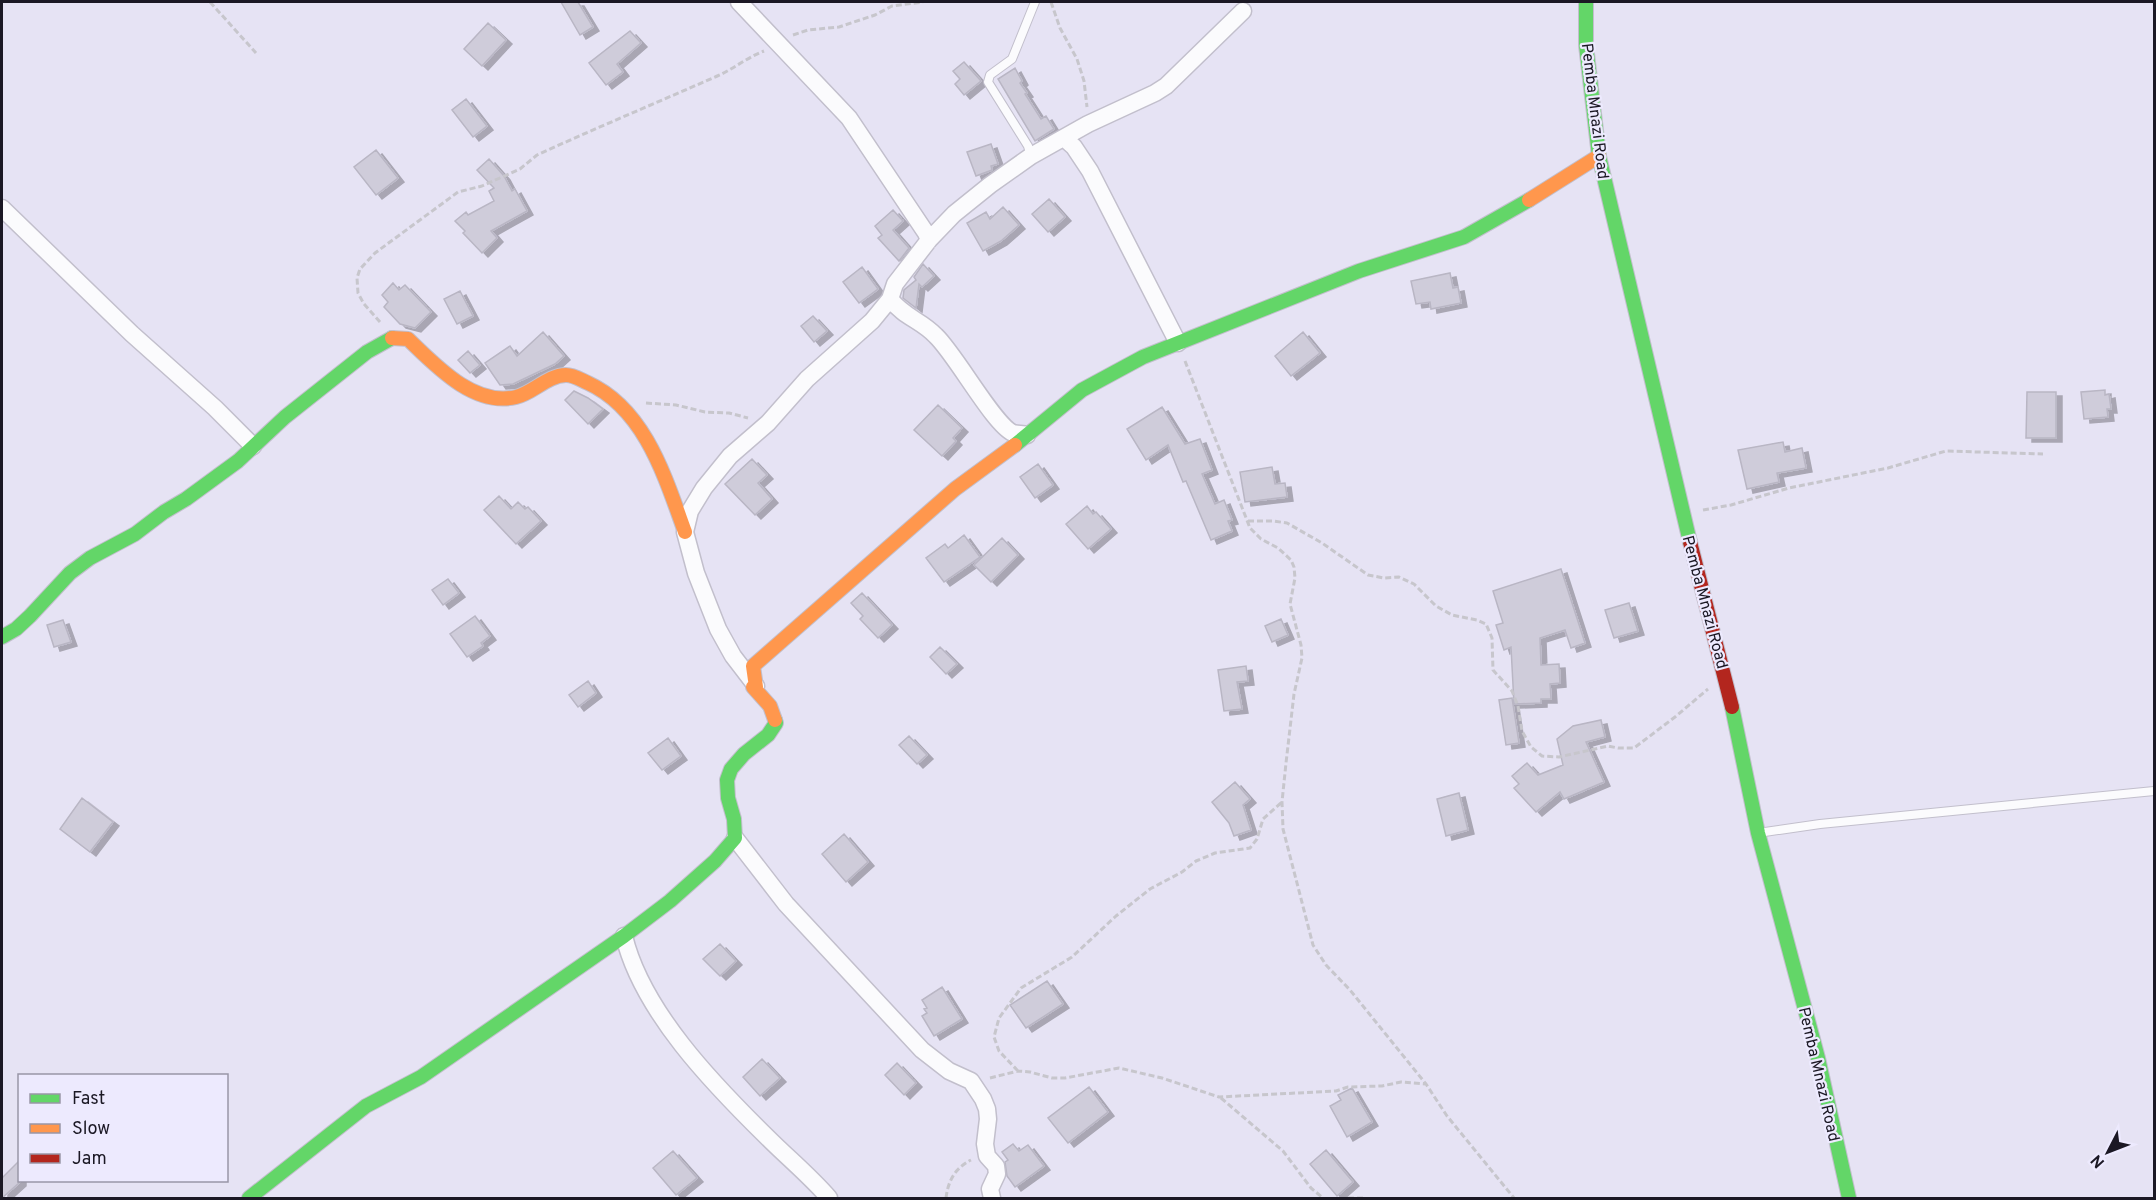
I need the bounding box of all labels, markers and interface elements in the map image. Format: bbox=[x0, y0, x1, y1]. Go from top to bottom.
street label: Pemba Mnazi Road bbox=[1576, 42, 1612, 181]
street label: Pemba Mnazi Road bbox=[1677, 534, 1731, 671]
street label: Pemba Mnazi Road bbox=[1793, 1005, 1843, 1144]
legend bbox=[18, 1074, 228, 1182]
text: Fast bbox=[72, 1088, 105, 1111]
text: Slow bbox=[72, 1118, 110, 1141]
north arrow bbox=[2078, 1122, 2138, 1182]
text: Jam bbox=[72, 1148, 107, 1171]
text: N bbox=[2087, 1150, 2110, 1172]

